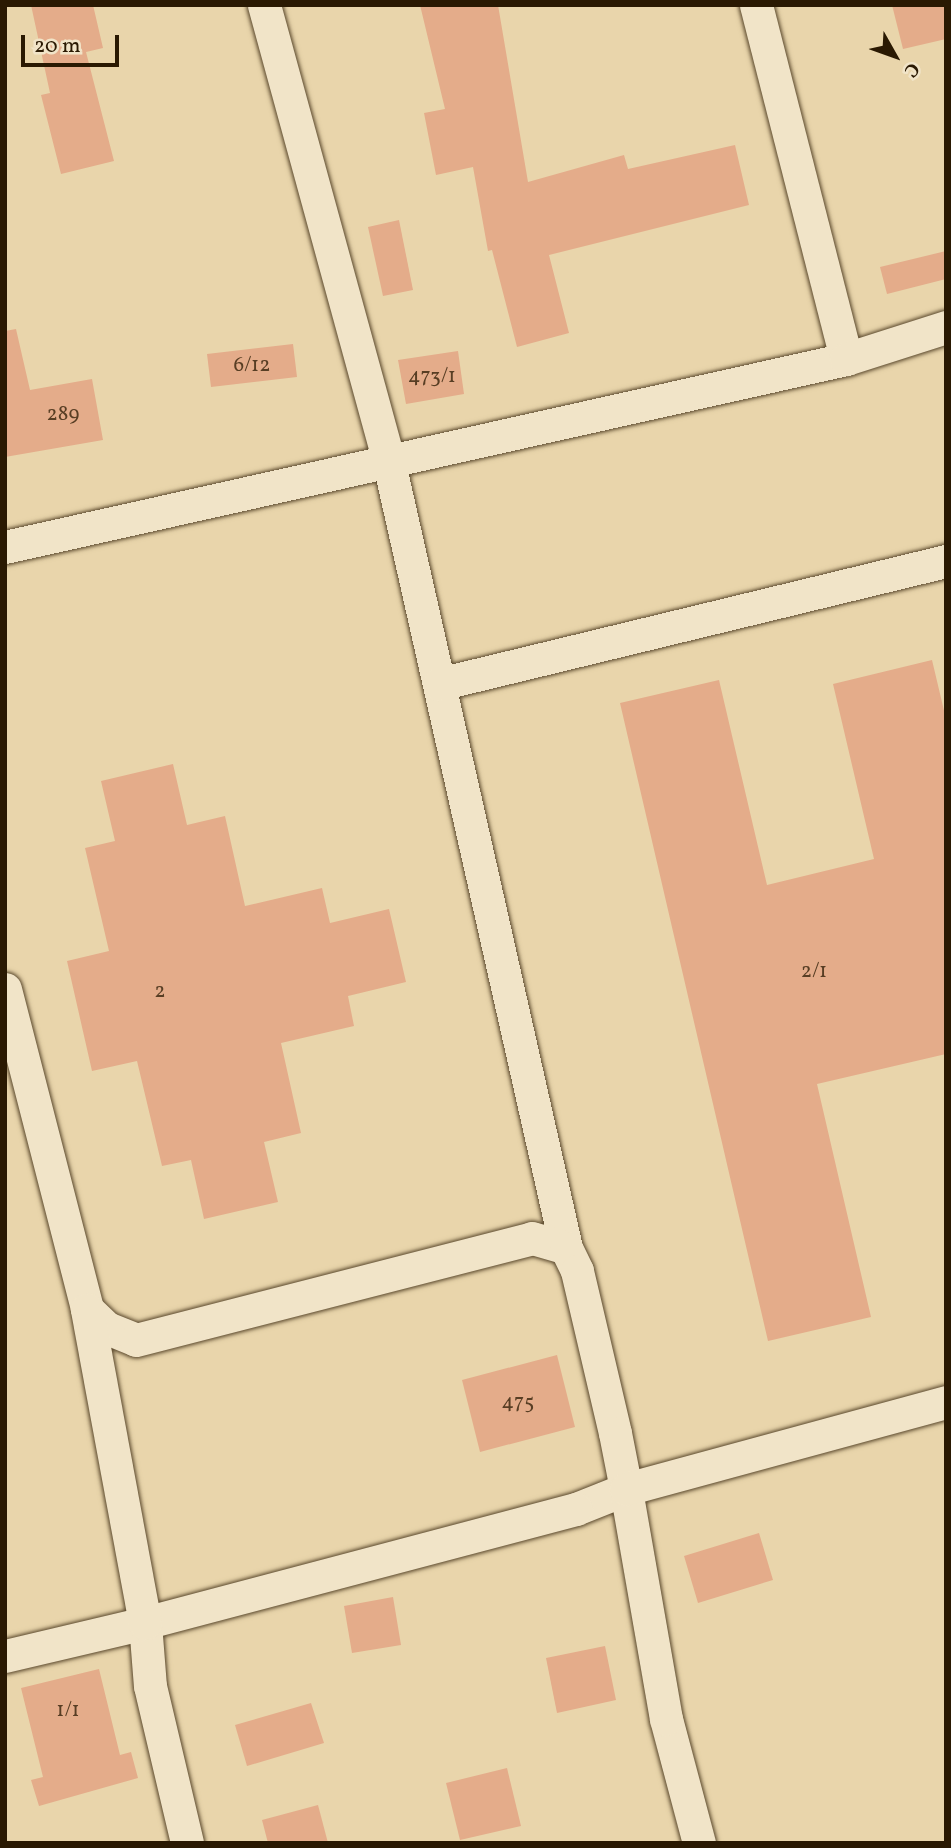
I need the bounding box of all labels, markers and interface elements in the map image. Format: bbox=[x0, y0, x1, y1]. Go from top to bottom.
scale bar bbox=[24, 21, 122, 65]
north arrow bbox=[860, 21, 930, 91]
text: 20 m bbox=[34, 32, 80, 61]
text: С bbox=[897, 56, 925, 83]
house number: 6/12 bbox=[233, 353, 271, 379]
house number: 473/1 bbox=[408, 364, 456, 390]
house number: 289 bbox=[47, 402, 79, 428]
house number: 2/1 bbox=[801, 959, 827, 985]
house number: 2 bbox=[154, 979, 166, 1005]
house number: 475 bbox=[502, 1390, 534, 1416]
house number: 1/1 bbox=[56, 1698, 80, 1724]

